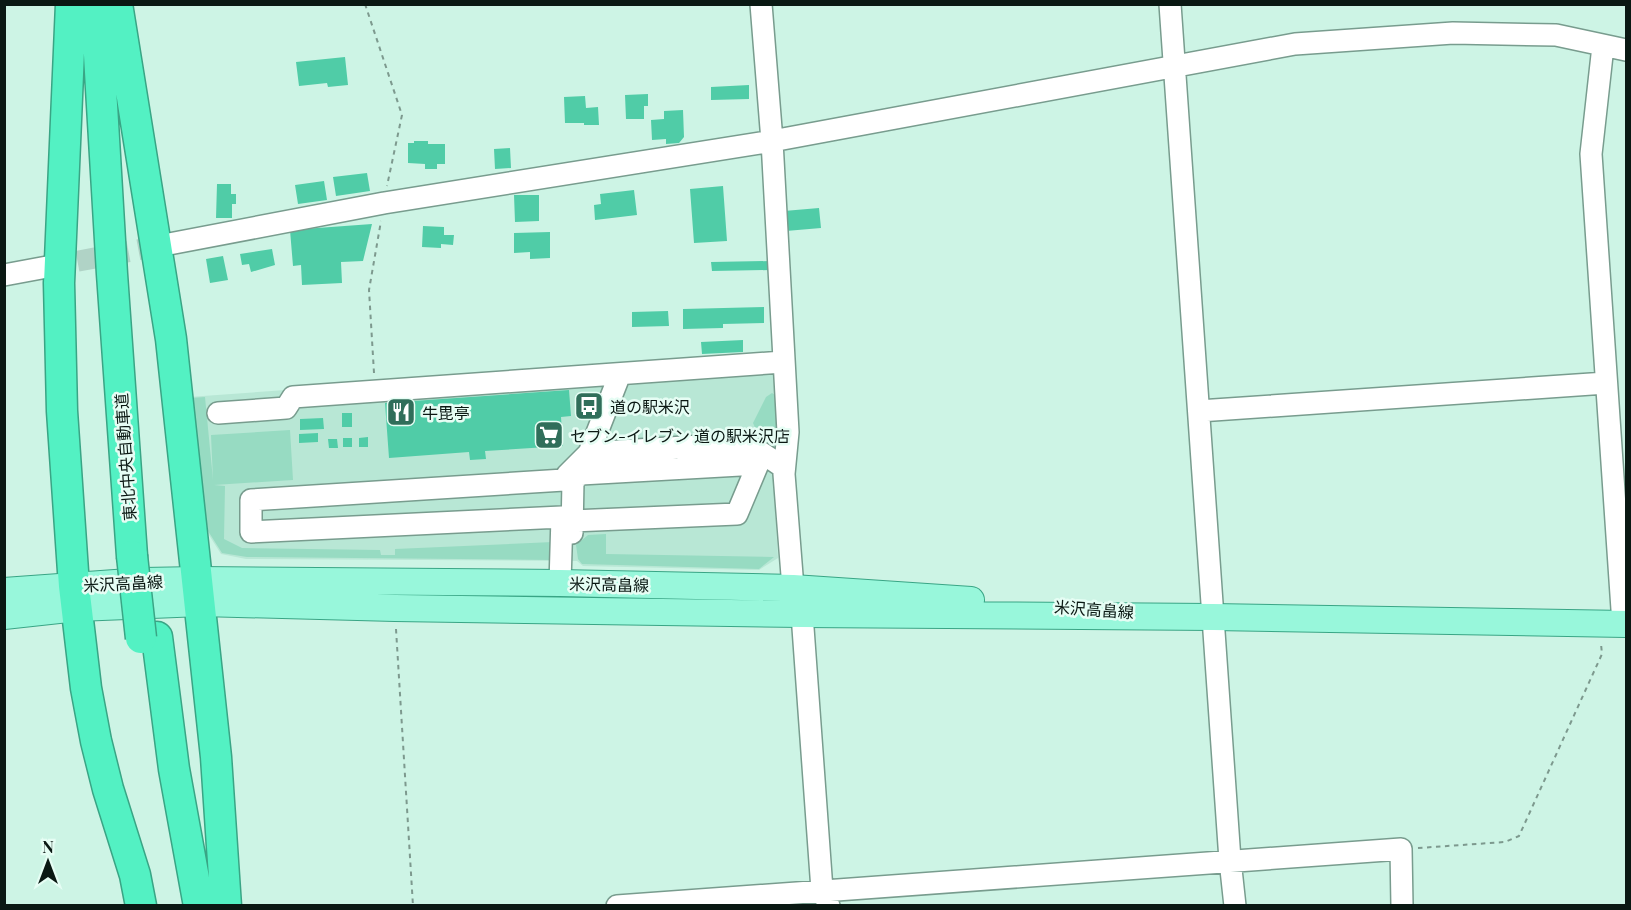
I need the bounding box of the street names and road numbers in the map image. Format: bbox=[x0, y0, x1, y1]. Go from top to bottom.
street label: 東北中央自動車道 bbox=[110, 392, 140, 522]
street label: 米沢高畠線 bbox=[82, 570, 164, 596]
street label: 米沢高畠線 bbox=[569, 573, 649, 595]
street label: 米沢高畠線 bbox=[1053, 596, 1135, 622]

